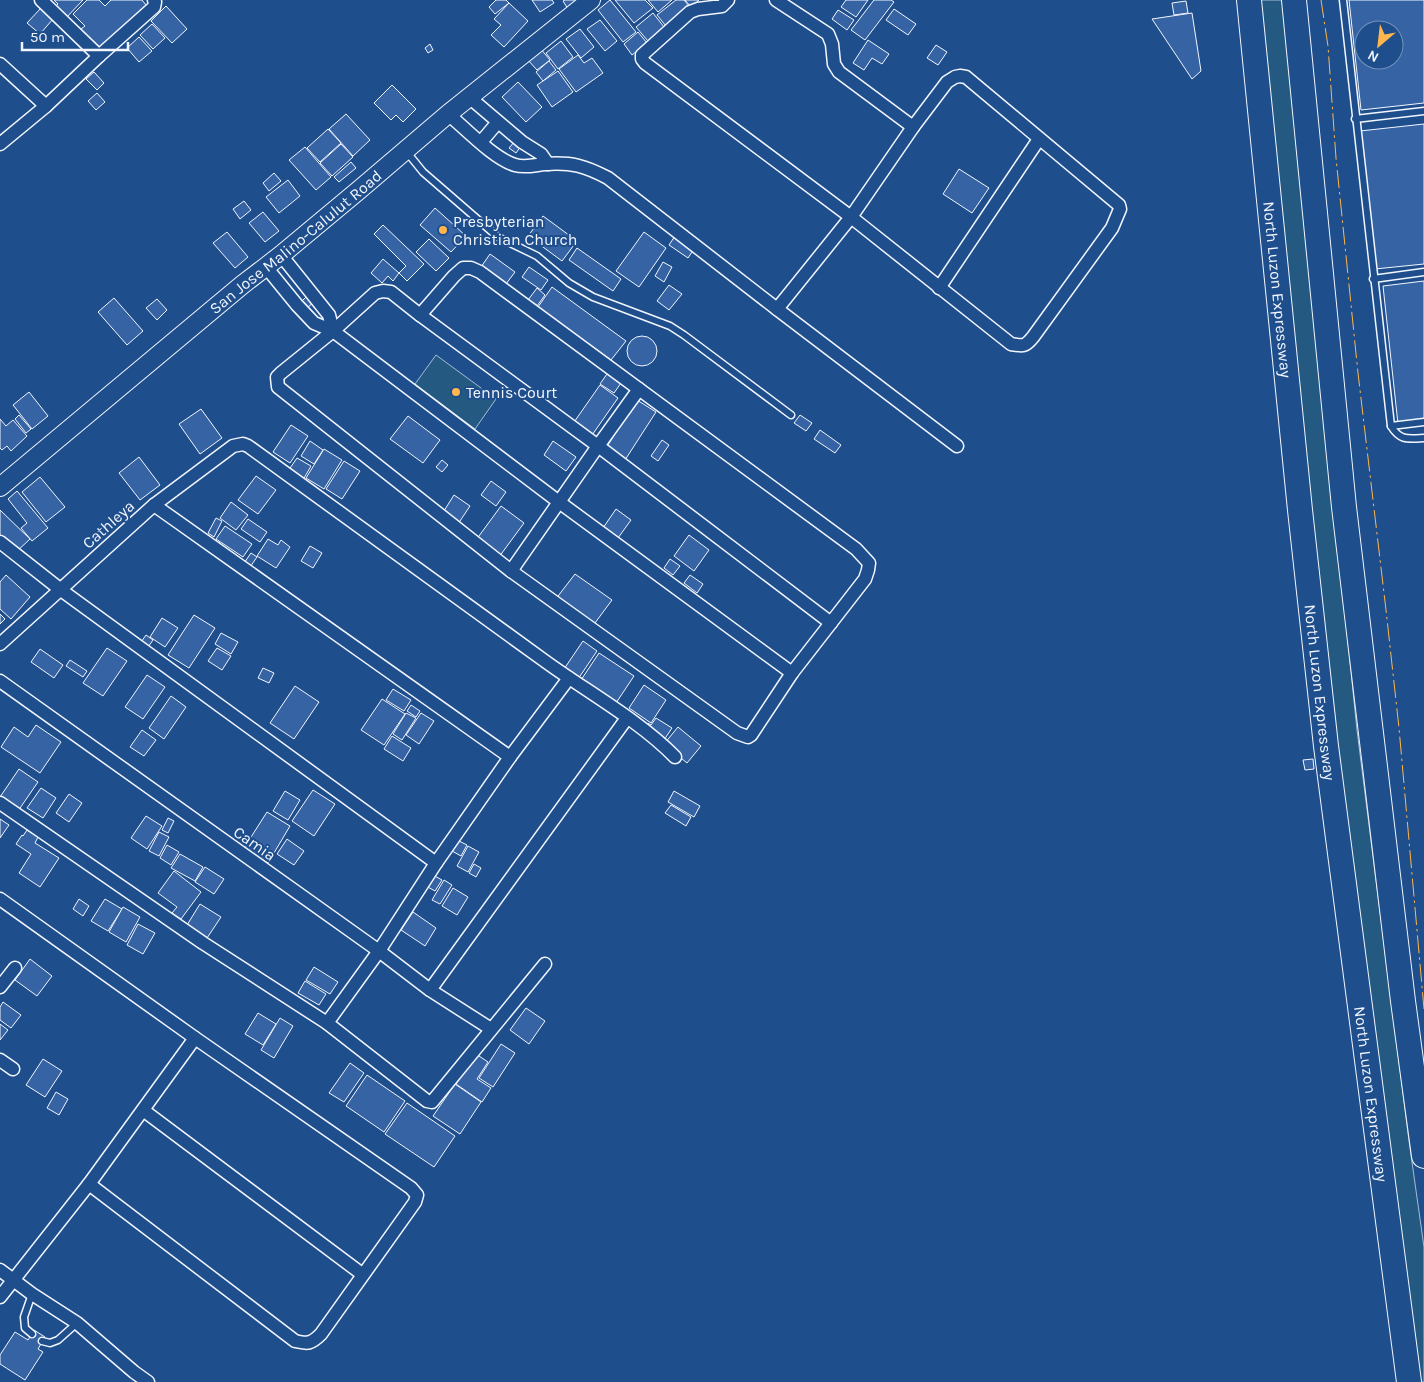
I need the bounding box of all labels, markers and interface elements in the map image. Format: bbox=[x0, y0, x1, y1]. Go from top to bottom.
scale bar bbox=[22, 20, 129, 52]
north arrow bbox=[1354, 20, 1404, 70]
text: 50 m bbox=[30, 28, 65, 46]
text: N bbox=[1365, 46, 1382, 66]
street label: San Jose Malino-Calulut Road bbox=[206, 166, 386, 318]
street label: North Luzon Expressway bbox=[1259, 200, 1296, 379]
place label: Presbyterian Christian Church bbox=[453, 212, 577, 249]
marker: Presbyterian Christian Church bbox=[437, 224, 449, 236]
place label: Tennis Court bbox=[466, 383, 557, 402]
marker: Tennis Court bbox=[450, 386, 462, 398]
street label: Cathleya bbox=[78, 496, 138, 553]
street label: North Luzon Expressway bbox=[1300, 603, 1339, 782]
street label: Camia bbox=[230, 822, 279, 865]
street label: North Luzon Expressway bbox=[1350, 1005, 1392, 1184]

